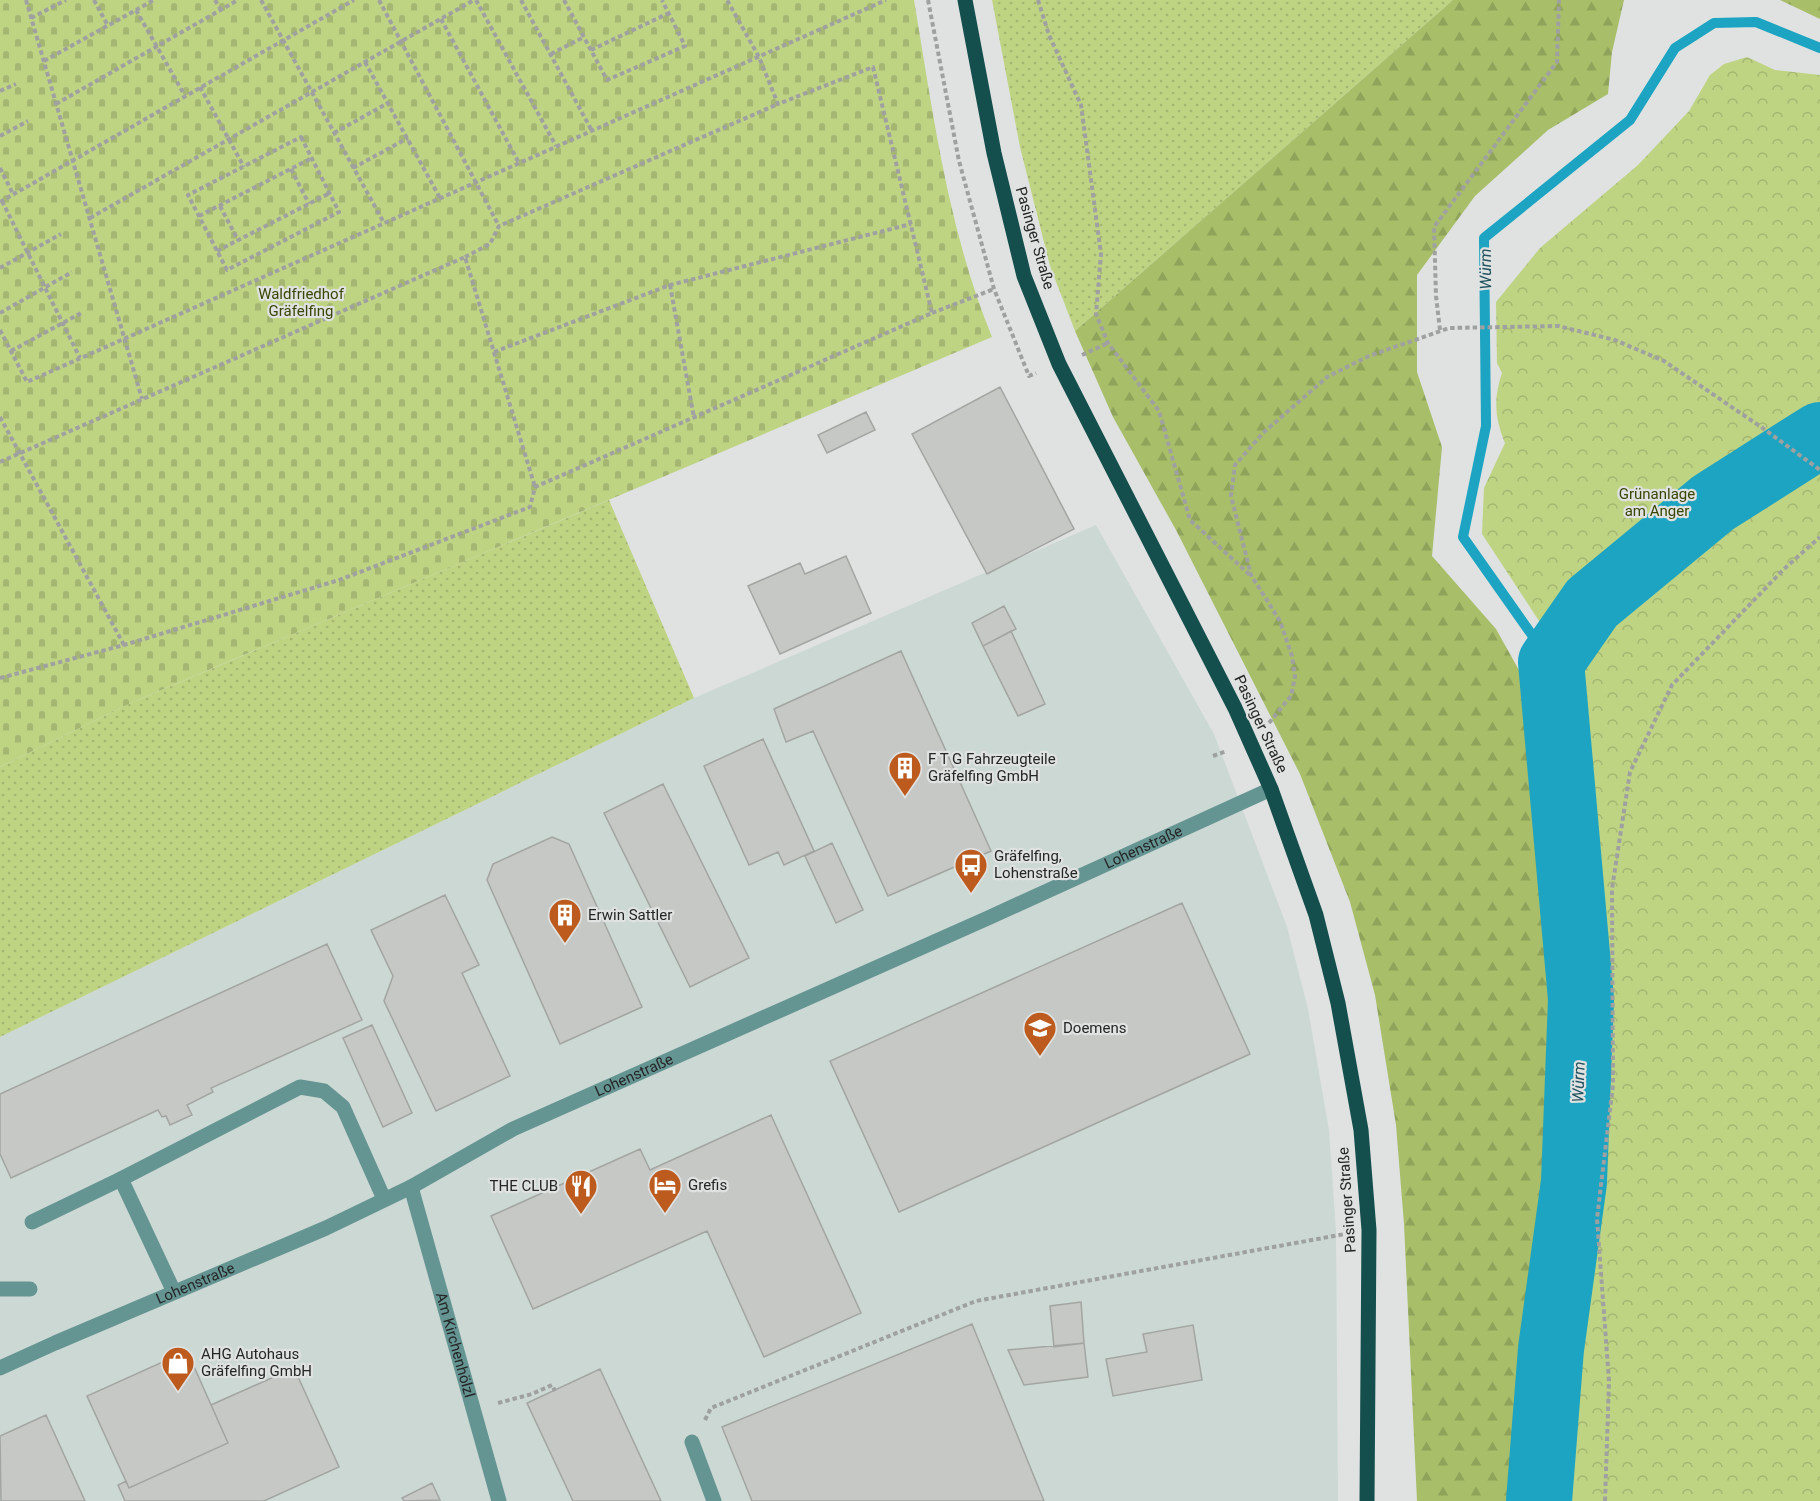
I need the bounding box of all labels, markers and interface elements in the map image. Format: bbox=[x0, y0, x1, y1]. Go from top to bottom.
street label: Pasinger Straße bbox=[1012, 185, 1058, 291]
water label: Würm bbox=[1476, 248, 1495, 290]
park label: Waldfriedhof Gräfelfing bbox=[258, 285, 345, 320]
park label: Grünanlage am Anger bbox=[1619, 485, 1695, 520]
street label: Pasinger Straße bbox=[1230, 672, 1292, 776]
building icon: F T G Fahrzeugteile Gräfelfing GmbH bbox=[887, 750, 923, 797]
place label: F T G Fahrzeugteile Gräfelfing GmbH bbox=[928, 750, 1056, 785]
street label: Lohenstraße bbox=[1102, 822, 1185, 873]
bus stop icon: Gräfelfing, Lohenstraße bbox=[953, 847, 989, 894]
place label: Gräfelfing, Lohenstraße bbox=[994, 847, 1078, 882]
building icon: Erwin Sattler bbox=[547, 897, 583, 944]
place label: Erwin Sattler bbox=[588, 906, 672, 924]
school or university icon: Doemens bbox=[1022, 1010, 1058, 1057]
place label: Doemens bbox=[1063, 1019, 1127, 1037]
street label: Lohenstraße bbox=[592, 1050, 676, 1100]
water label: Würm bbox=[1568, 1061, 1589, 1103]
street label: Pasinger Straße bbox=[1334, 1146, 1360, 1254]
hotel icon: Grefis bbox=[647, 1167, 683, 1214]
restaurant icon: THE CLUB bbox=[563, 1168, 599, 1215]
place label: Grefis bbox=[688, 1176, 727, 1194]
place label: THE CLUB bbox=[490, 1177, 558, 1195]
street label: Lohenstraße bbox=[153, 1259, 238, 1308]
street label: Am Kirchenhölzl bbox=[432, 1290, 479, 1400]
shop icon: AHG Autohaus Gräfelfing GmbH bbox=[160, 1345, 196, 1392]
place label: AHG Autohaus Gräfelfing GmbH bbox=[201, 1345, 312, 1380]

